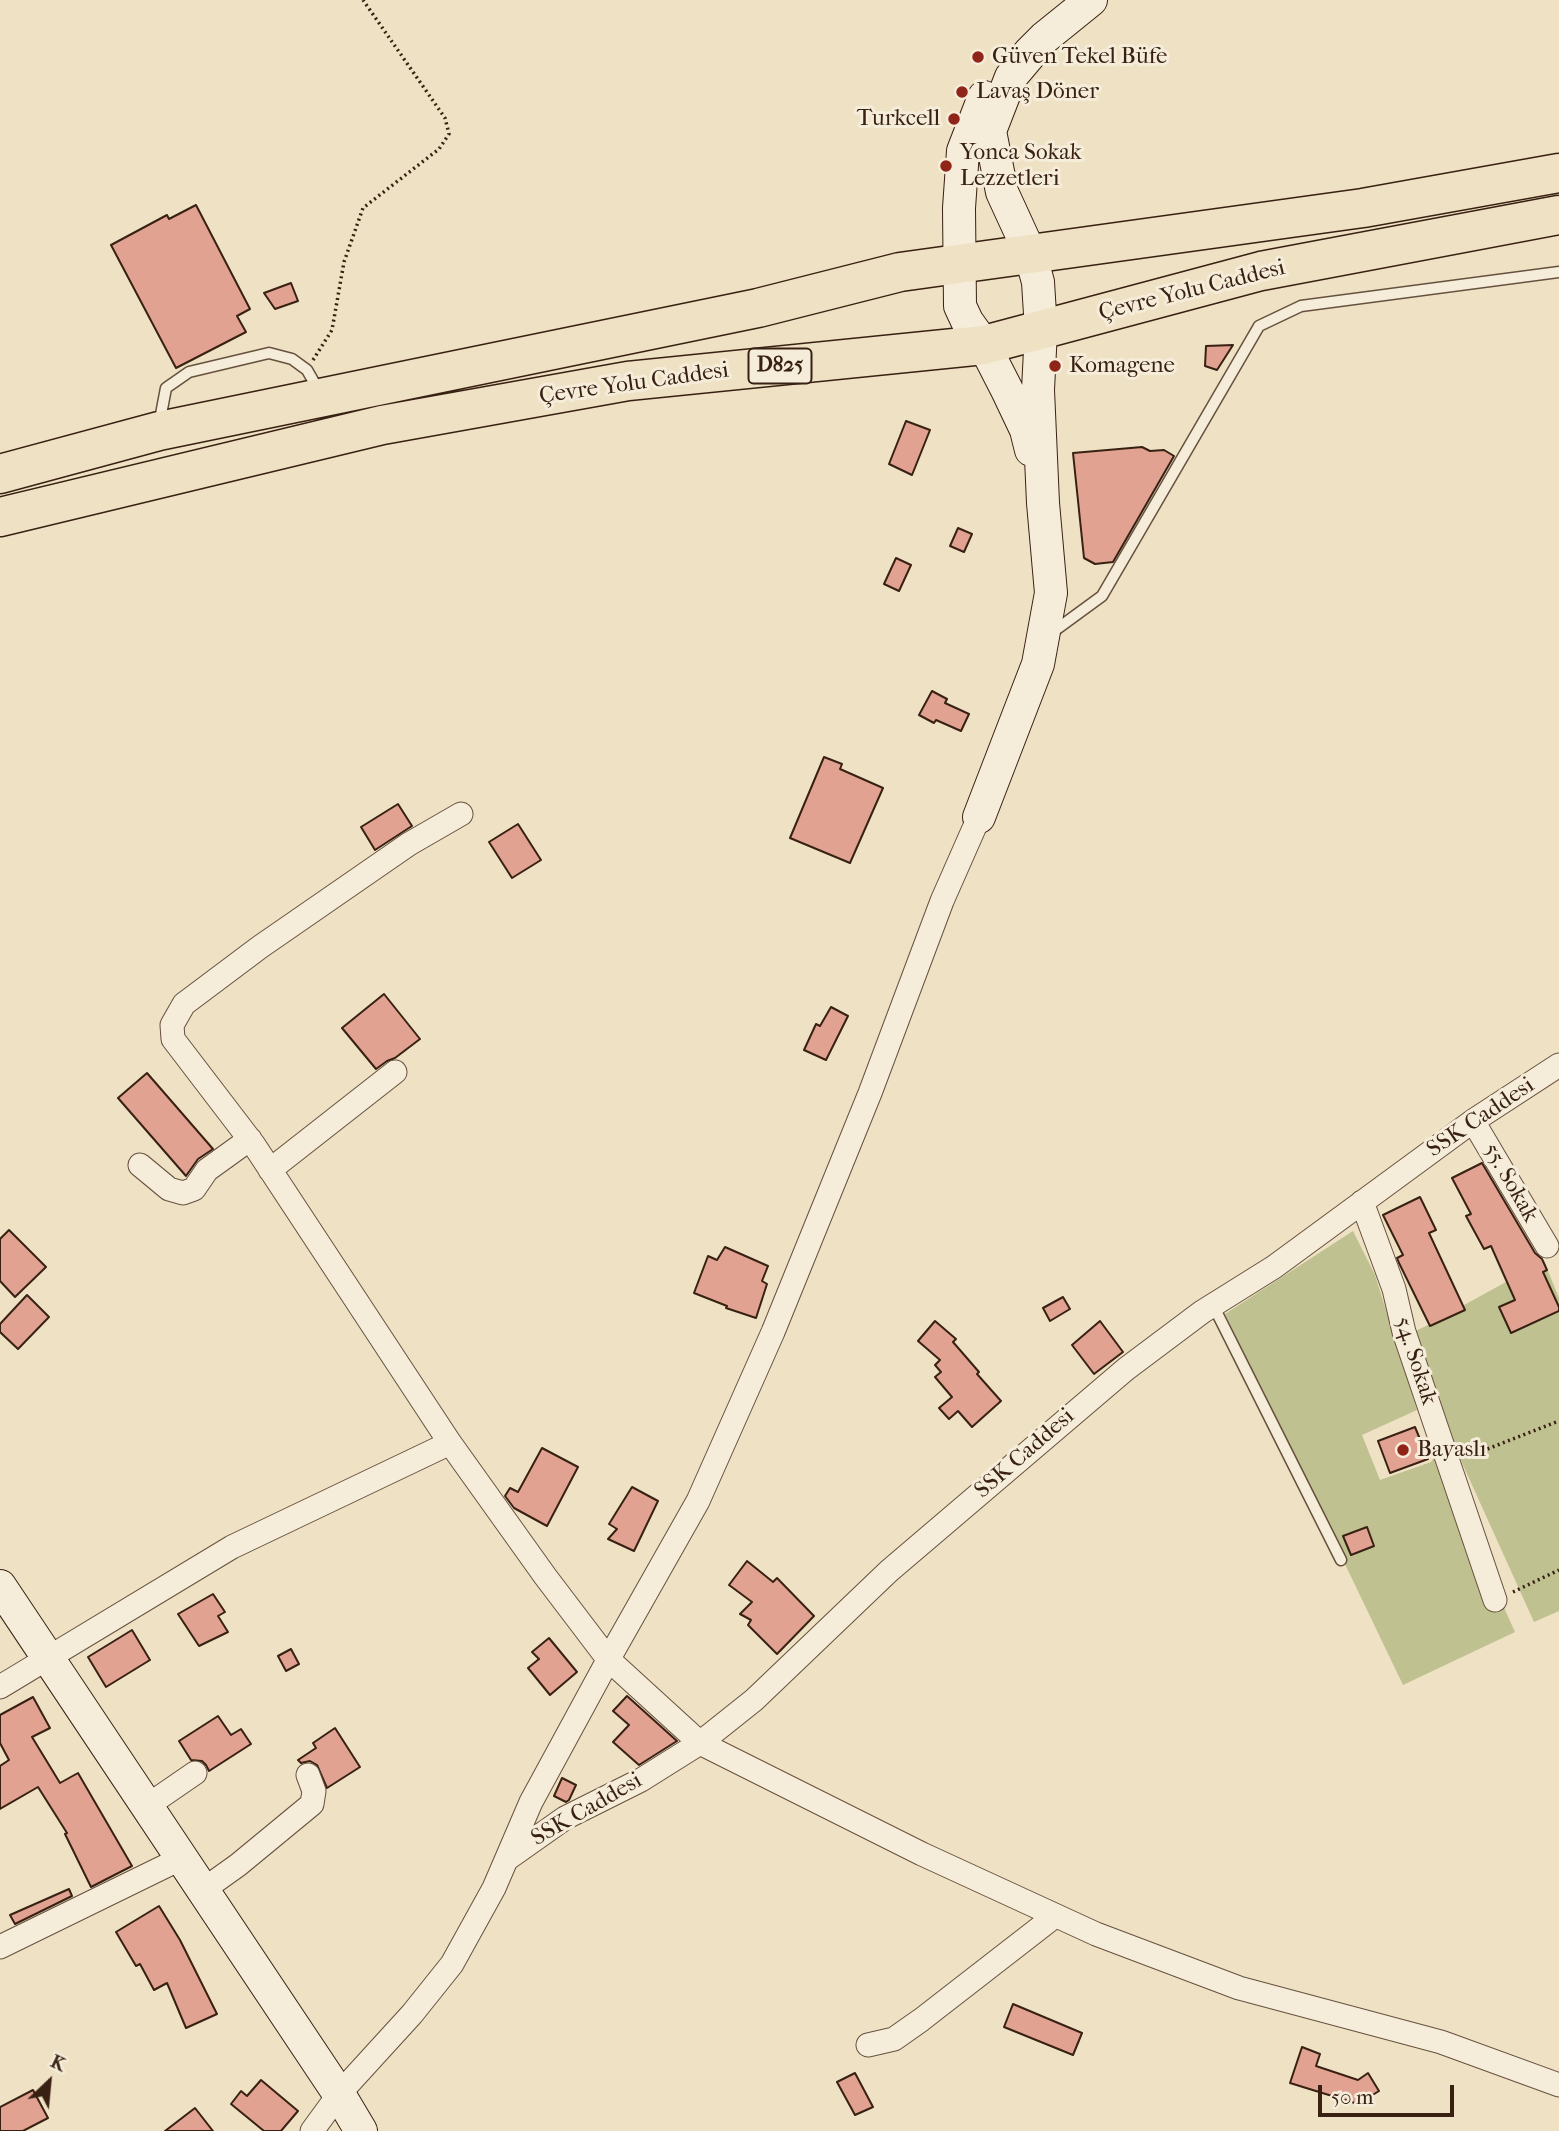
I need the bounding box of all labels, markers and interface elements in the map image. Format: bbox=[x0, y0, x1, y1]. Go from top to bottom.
place label: Güven Tekel Büfe bbox=[992, 43, 1167, 71]
marker: Güven Tekel Büfe bbox=[970, 49, 986, 65]
place label: Lavaş Döner bbox=[976, 78, 1099, 106]
marker: Lavaş Döner bbox=[954, 84, 970, 100]
place label: Turkcell bbox=[857, 105, 940, 133]
marker: Turkcell bbox=[946, 111, 962, 127]
place label: Yonca Sokak Lezzetleri bbox=[960, 139, 1082, 193]
marker: Yonca Sokak Lezzetleri bbox=[938, 158, 954, 174]
street label: Çevre Yolu Caddesi bbox=[1096, 254, 1288, 328]
road number: D825 bbox=[748, 348, 812, 384]
place label: Komagene bbox=[1069, 352, 1175, 380]
street label: Çevre Yolu Caddesi bbox=[537, 357, 731, 411]
marker: Komagene bbox=[1047, 358, 1063, 374]
street label: SSK Caddesi bbox=[1422, 1072, 1540, 1164]
street label: 55. Sokak bbox=[1476, 1139, 1544, 1227]
street label: 54. Sokak bbox=[1388, 1313, 1442, 1409]
street label: SSK Caddesi bbox=[969, 1403, 1081, 1505]
place label: Bayaslı bbox=[1417, 1436, 1486, 1464]
marker: Bayaslı bbox=[1395, 1442, 1411, 1458]
street label: SSK Caddesi bbox=[527, 1767, 647, 1853]
north arrow bbox=[14, 2047, 84, 2117]
text: K bbox=[47, 2050, 69, 2076]
scale bar bbox=[1321, 2072, 1458, 2116]
text: 50 m bbox=[1331, 2085, 1374, 2109]

